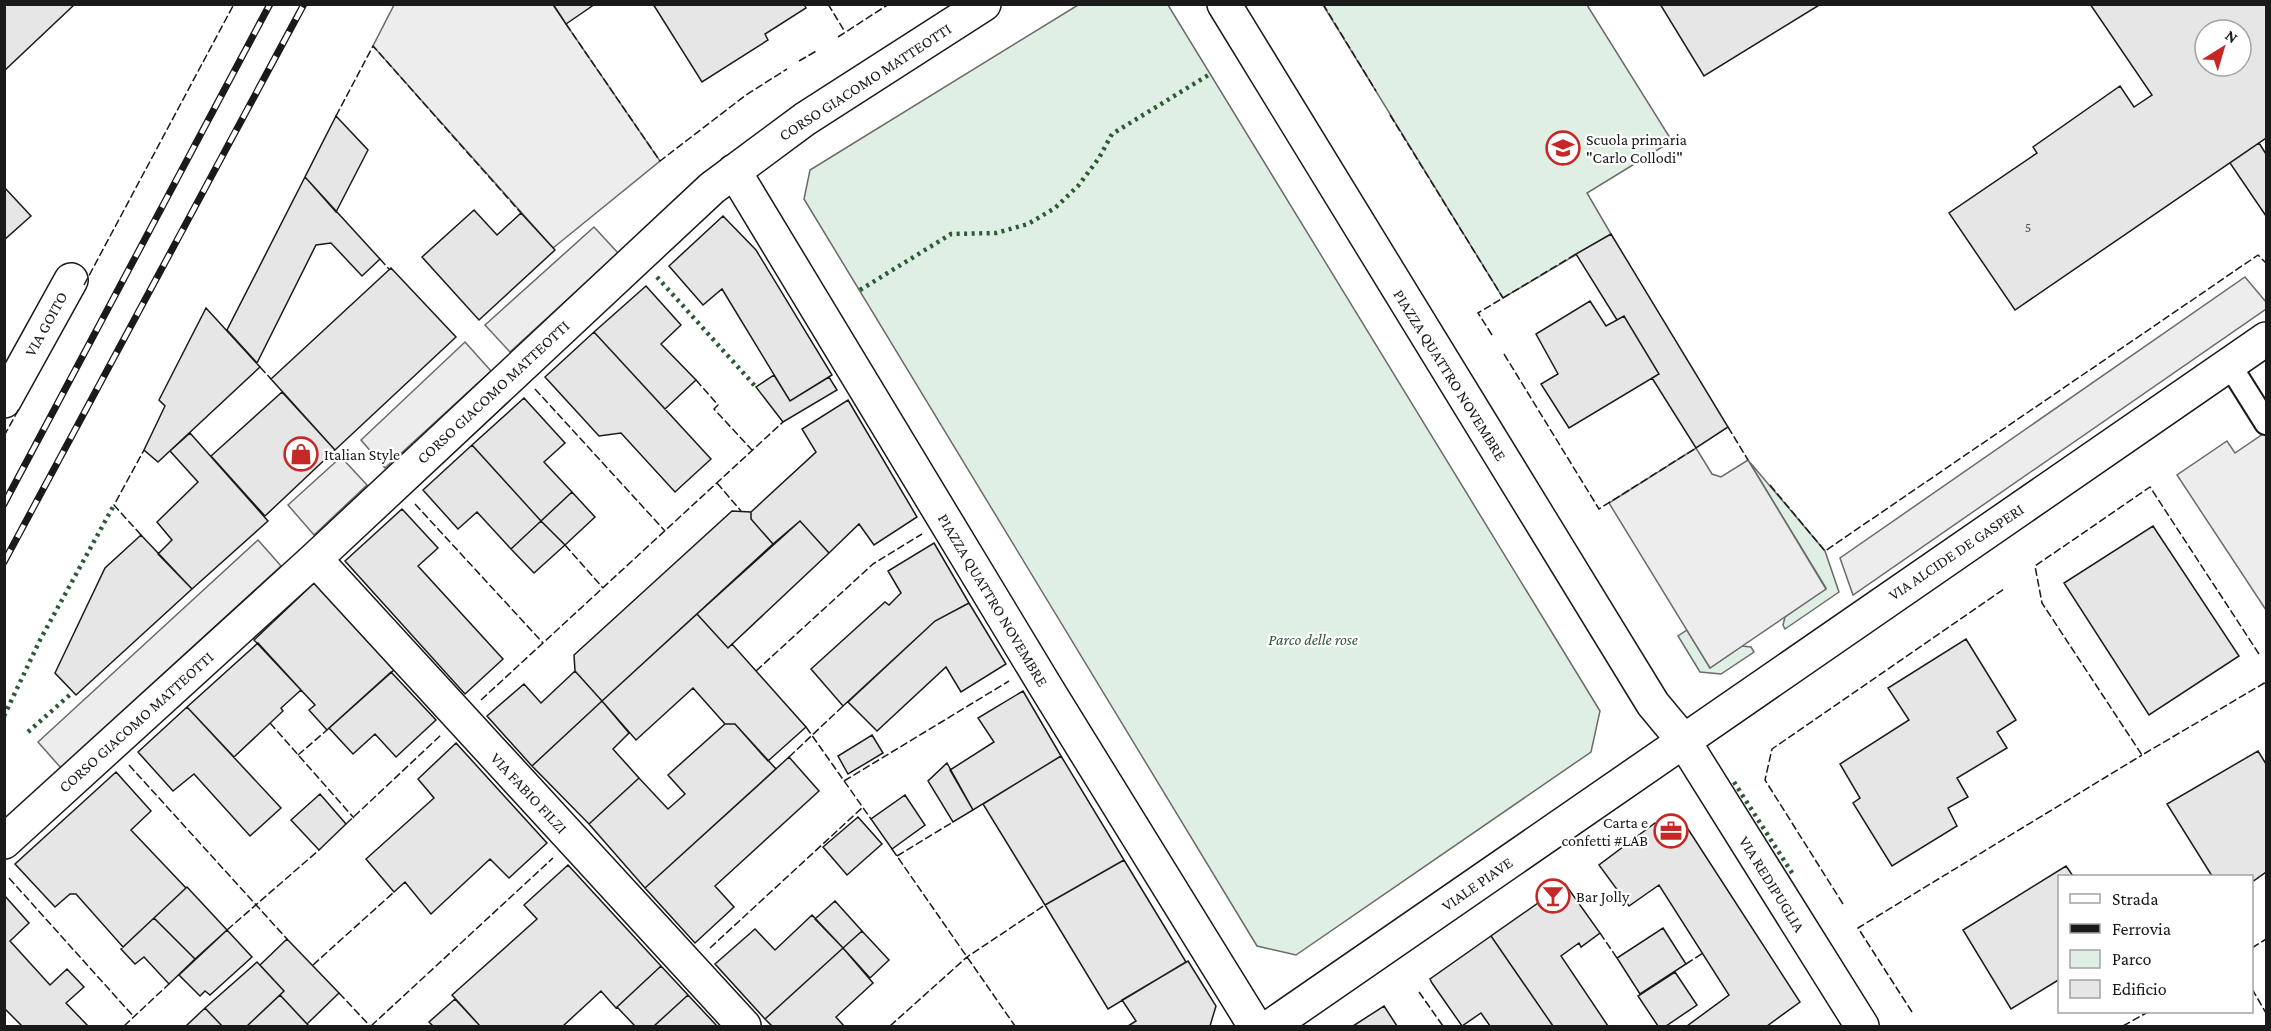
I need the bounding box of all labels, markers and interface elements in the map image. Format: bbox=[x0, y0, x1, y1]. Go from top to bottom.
north arrow bbox=[2193, 18, 2253, 78]
street label: CORSO GIACOMO MATTEOTTI bbox=[776, 20, 954, 144]
text: N bbox=[2222, 26, 2241, 47]
school or university icon: Scuola primaria "Carlo Collodi" bbox=[1545, 130, 1581, 166]
place label: Scuola primaria "Carlo Collodi" bbox=[1586, 131, 1688, 166]
house number: 5 bbox=[2025, 219, 2031, 235]
street label: PIAZZA QUATTRO NOVEMBRE bbox=[1390, 286, 1510, 464]
street label: VIA GOITO bbox=[21, 289, 71, 359]
street label: CORSO GIACOMO MATTEOTTI bbox=[413, 317, 573, 467]
shop icon: Italian Style bbox=[283, 436, 319, 472]
place label: Italian Style bbox=[324, 446, 400, 464]
street label: VIA ALCIDE DE GASPERI bbox=[1885, 500, 2027, 604]
street label: PIAZZA QUATTRO NOVEMBRE bbox=[935, 511, 1052, 690]
park label: Parco delle rose bbox=[1268, 631, 1358, 648]
street label: CORSO GIACOMO MATTEOTTI bbox=[55, 648, 217, 796]
street label: VIA FABIO FILZI bbox=[487, 749, 571, 837]
office icon: Carta e confetti #LAB bbox=[1653, 813, 1689, 849]
place label: Carta e confetti #LAB bbox=[1561, 814, 1648, 849]
street label: VIA REDIPUGLIA bbox=[1736, 833, 1809, 936]
street label: VIALE PIAVE bbox=[1438, 853, 1516, 915]
legend bbox=[2058, 875, 2253, 1013]
bar icon: Bar Jolly bbox=[1535, 878, 1571, 914]
place label: Bar Jolly bbox=[1576, 888, 1630, 906]
text: Strada bbox=[2112, 889, 2159, 909]
text: Ferrovia bbox=[2112, 919, 2171, 939]
text: Parco bbox=[2112, 949, 2151, 969]
text: Edificio bbox=[2112, 979, 2167, 999]

